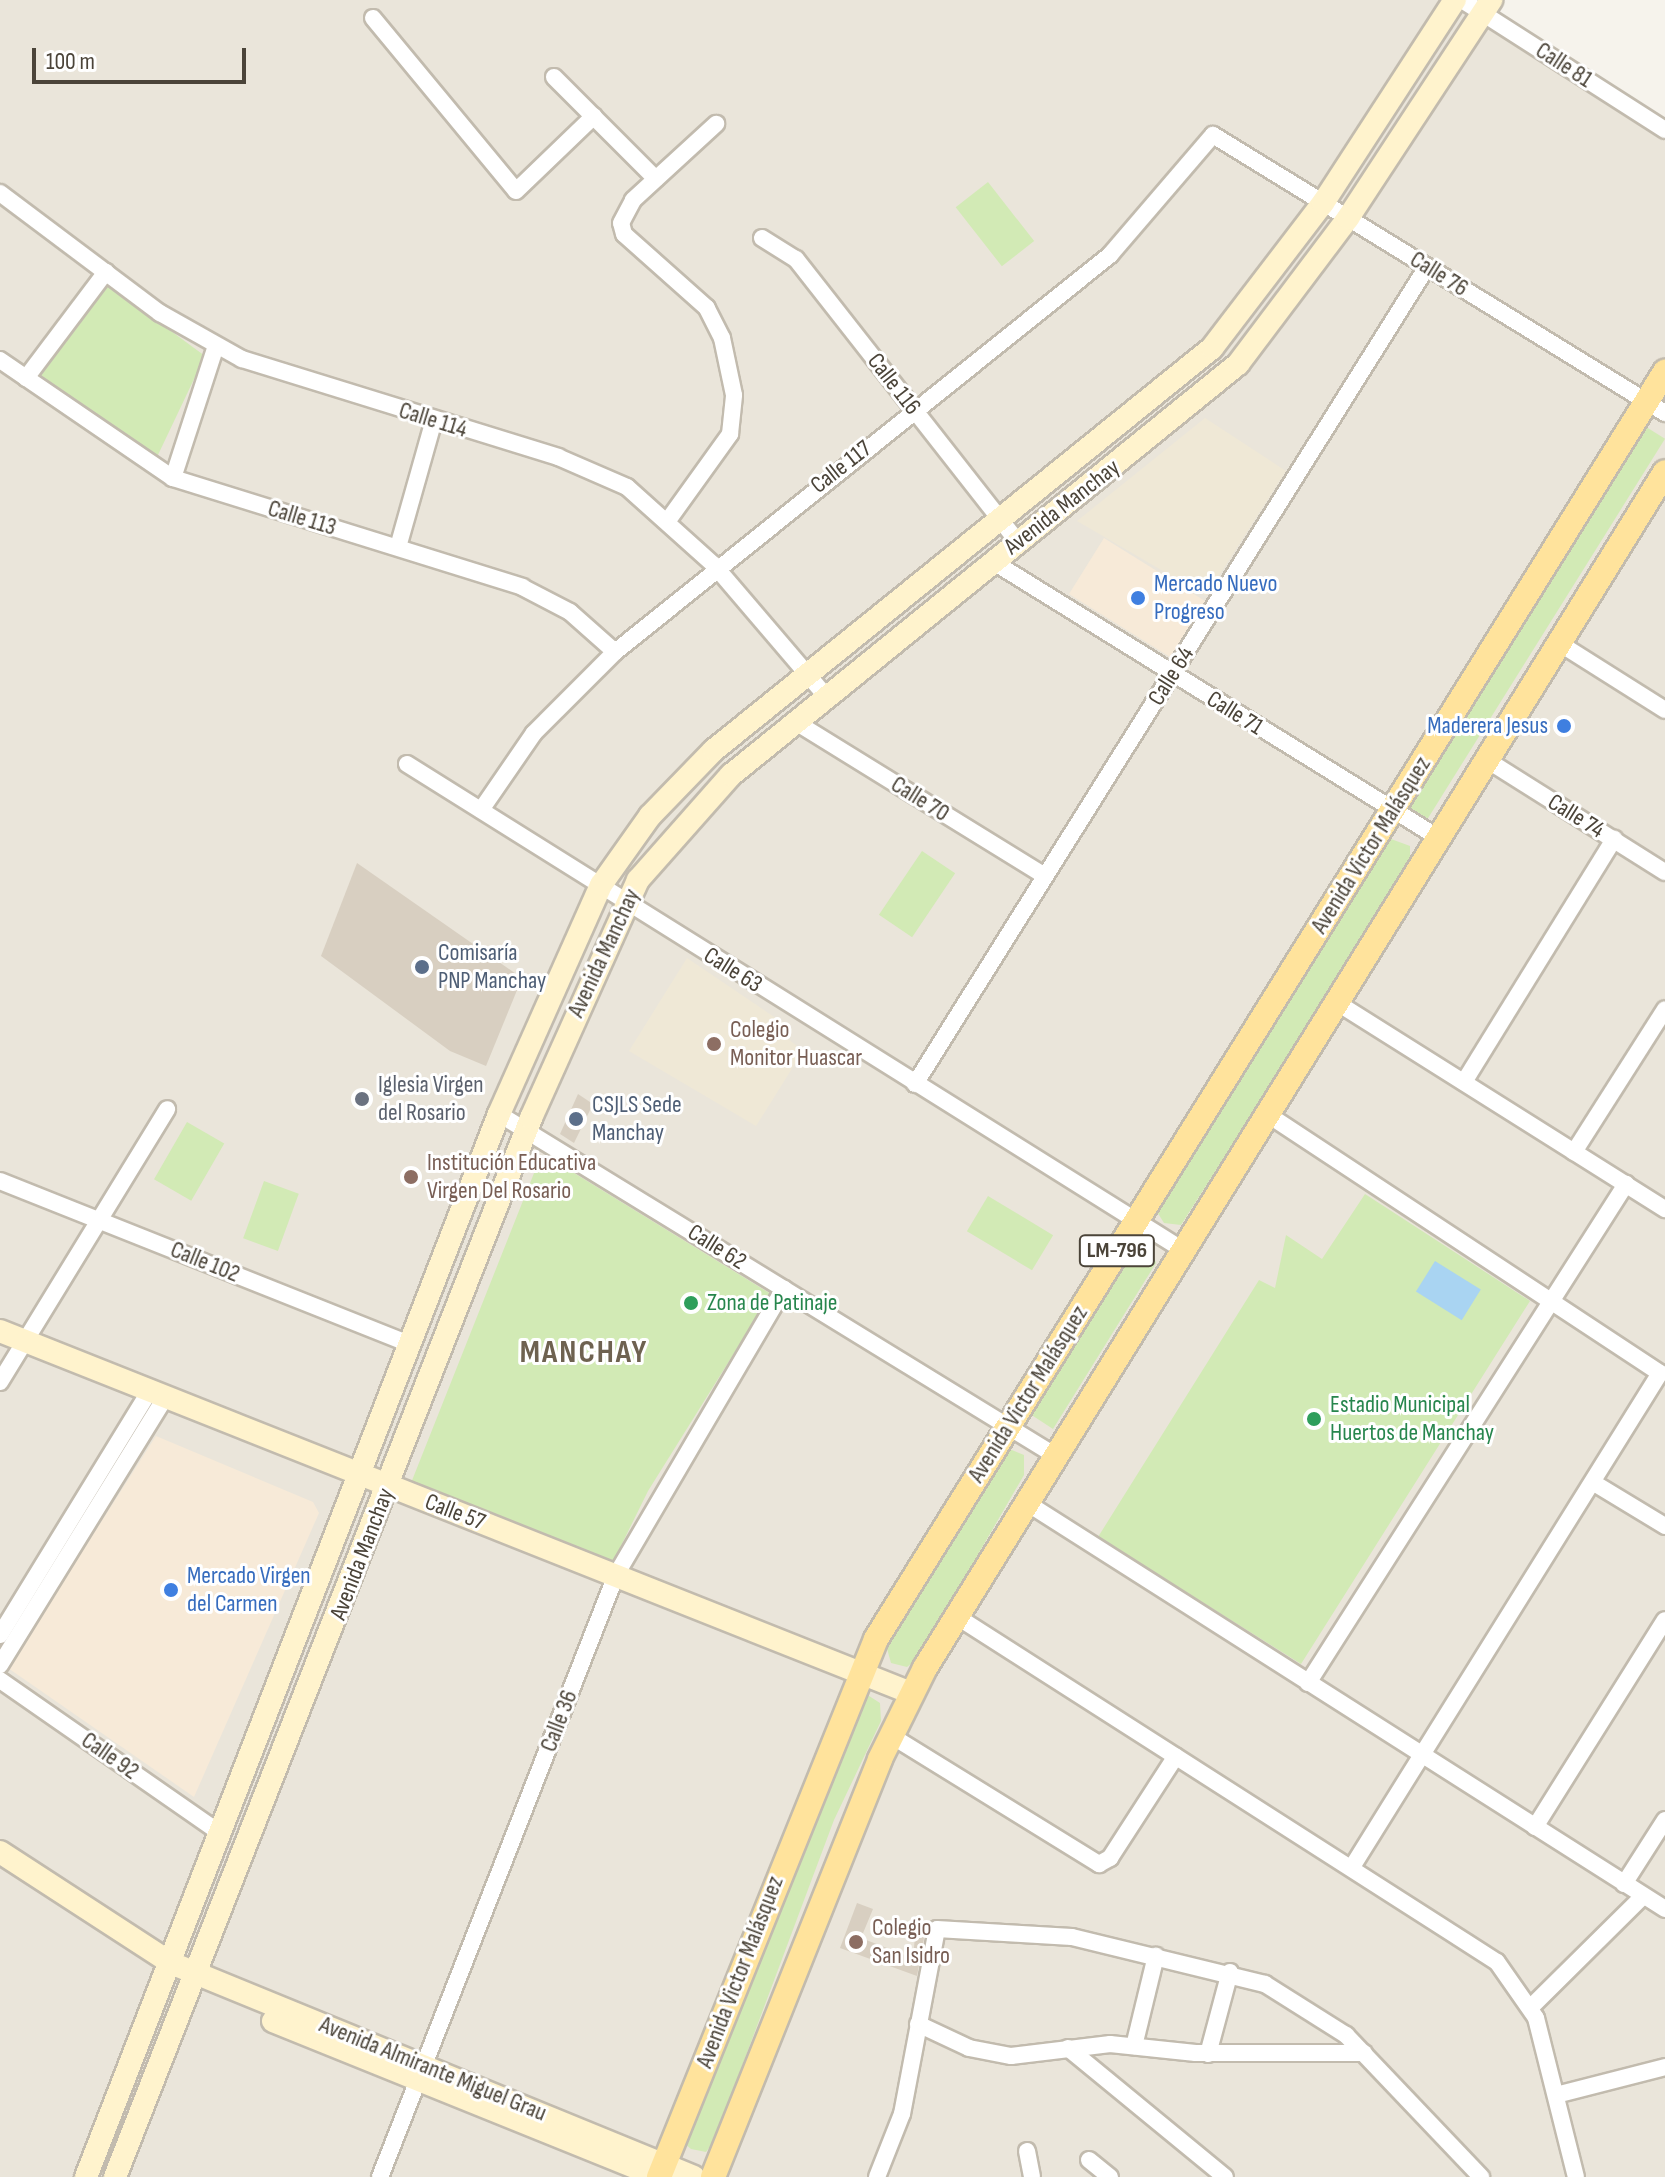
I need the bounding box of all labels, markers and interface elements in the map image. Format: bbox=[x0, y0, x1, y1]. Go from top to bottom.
scale bar bbox=[36, 32, 250, 82]
street label: Calle 81 bbox=[1530, 36, 1598, 94]
text: 100 m bbox=[46, 47, 95, 76]
street label: Calle 76 bbox=[1405, 245, 1473, 303]
street label: Calle 116 bbox=[861, 347, 927, 421]
street label: Calle 114 bbox=[395, 396, 471, 444]
street label: Calle 117 bbox=[805, 434, 877, 500]
street label: Avenida Manchay bbox=[999, 453, 1125, 561]
street label: Calle 113 bbox=[264, 494, 340, 542]
place label: Mercado Nuevo Progreso bbox=[1154, 570, 1278, 626]
marker: Mercado Nuevo Progreso bbox=[1129, 589, 1147, 607]
street label: Calle 64 bbox=[1142, 641, 1200, 711]
street label: Calle 71 bbox=[1202, 685, 1268, 741]
place label: Maderera Jesus bbox=[1427, 712, 1548, 740]
marker: Maderera Jesus bbox=[1555, 717, 1573, 735]
street label: Avenida Victor Malásquez bbox=[1305, 751, 1437, 939]
street label: Calle 70 bbox=[886, 770, 954, 828]
street label: Calle 74 bbox=[1542, 788, 1610, 844]
street label: Avenida Manchay bbox=[562, 884, 646, 1022]
place label: Comisaría PNP Manchay bbox=[438, 939, 546, 995]
street label: Calle 63 bbox=[698, 941, 768, 999]
marker: Comisaría PNP Manchay bbox=[413, 958, 431, 976]
place label: Colegio Monitor Huascar bbox=[730, 1016, 862, 1072]
marker: Colegio Monitor Huascar bbox=[705, 1035, 723, 1053]
place label: Iglesia Virgen del Rosario bbox=[378, 1071, 484, 1127]
marker: Iglesia Virgen del Rosario bbox=[353, 1090, 371, 1108]
place label: CSJLS Sede Manchay bbox=[592, 1091, 682, 1147]
marker: CSJLS Sede Manchay bbox=[567, 1110, 585, 1128]
place label: Institución Educativa Virgen Del Rosario bbox=[427, 1149, 596, 1205]
marker: Institución Educativa Virgen Del Rosario bbox=[402, 1168, 420, 1186]
street label: Calle 62 bbox=[682, 1218, 752, 1276]
road number: LM-796 bbox=[1077, 1233, 1157, 1269]
street label: Calle 102 bbox=[166, 1235, 244, 1289]
place label: Zona de Patinaje bbox=[707, 1289, 838, 1317]
marker: Zona de Patinaje bbox=[682, 1294, 700, 1312]
street label: Avenida Victor Malásquez bbox=[962, 1300, 1094, 1488]
district label: MANCHAY bbox=[520, 1334, 648, 1372]
place label: Estadio Municipal Huertos de Manchay bbox=[1330, 1391, 1494, 1447]
marker: Estadio Municipal Huertos de Manchay bbox=[1305, 1410, 1323, 1428]
street label: Avenida Manchay bbox=[324, 1484, 400, 1624]
street label: Calle 57 bbox=[421, 1487, 489, 1537]
place label: Mercado Virgen del Carmen bbox=[187, 1562, 311, 1618]
marker: Mercado Virgen del Carmen bbox=[162, 1581, 180, 1599]
street label: Calle 36 bbox=[534, 1686, 584, 1756]
street label: Calle 92 bbox=[76, 1726, 144, 1786]
street label: Avenida Victor Malásquez bbox=[690, 1872, 790, 2072]
place label: Colegio San Isidro bbox=[872, 1914, 950, 1970]
marker: Colegio San Isidro bbox=[847, 1933, 865, 1951]
street label: Avenida Almirante Miguel Grau bbox=[315, 2010, 551, 2128]

